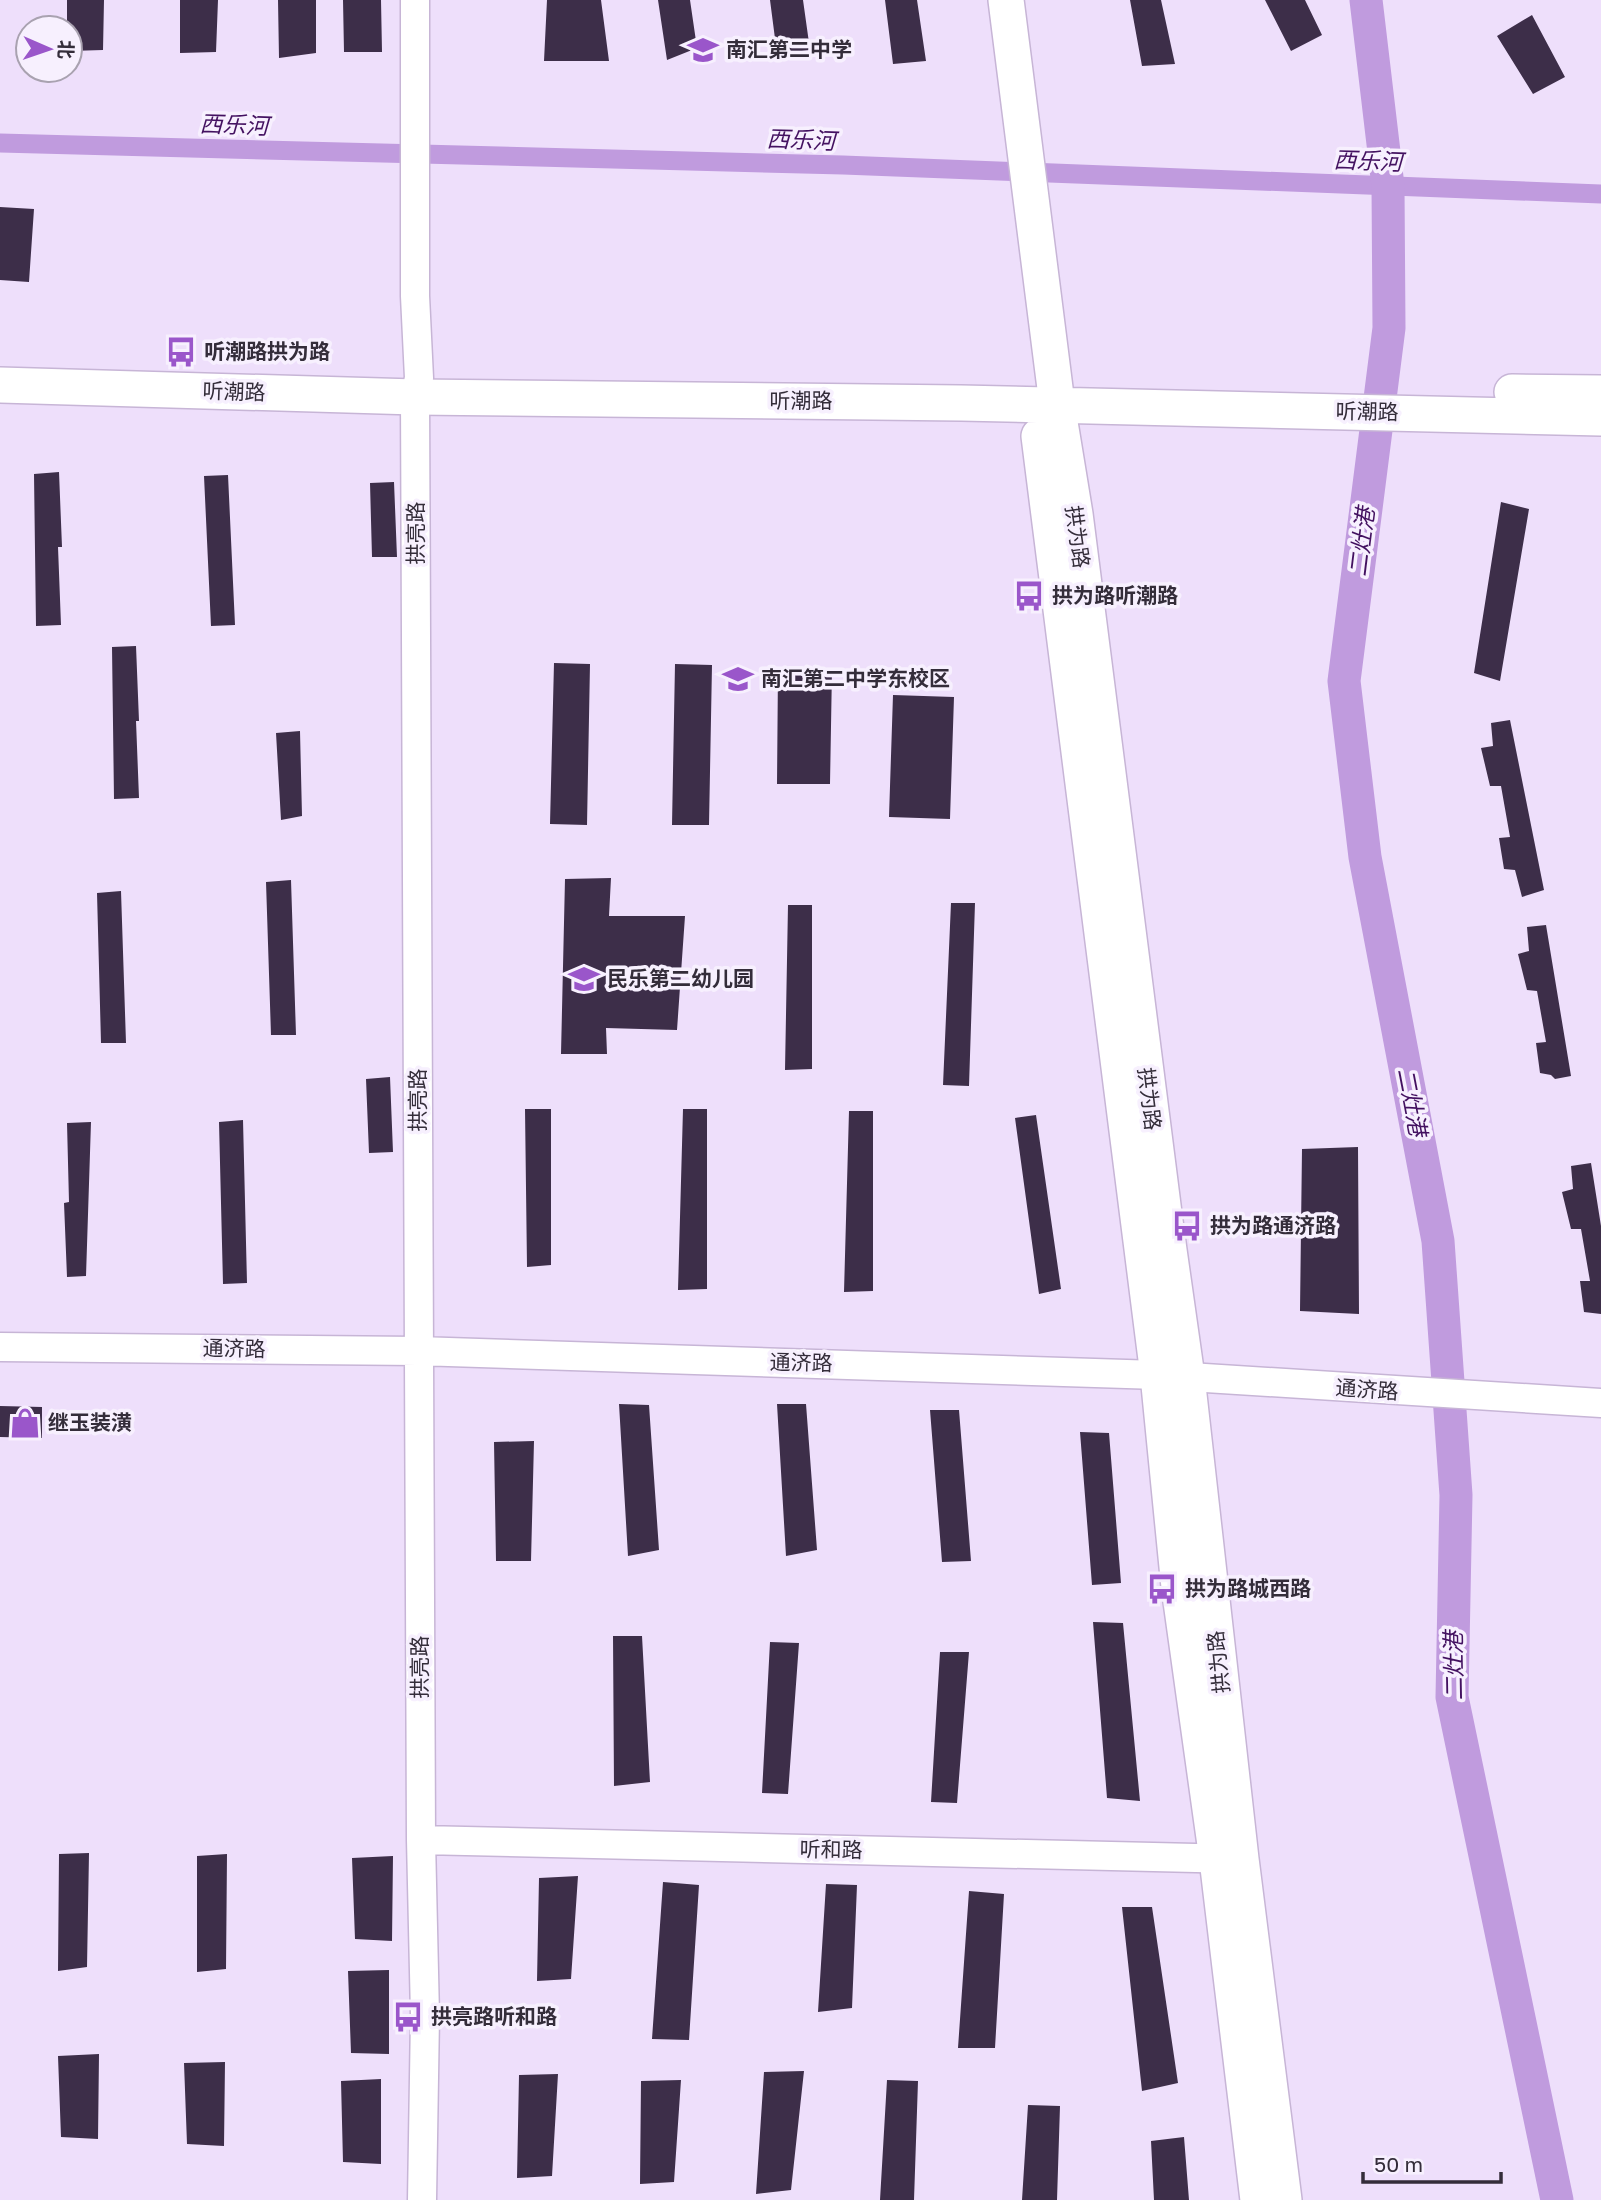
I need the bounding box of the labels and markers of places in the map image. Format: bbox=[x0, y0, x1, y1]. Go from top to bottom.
school or university icon: 南汇第二中学 bbox=[686, 33, 720, 67]
place label: 南汇第二中学 bbox=[726, 36, 852, 62]
bus stop icon: 听潮路拱为路 bbox=[164, 335, 198, 369]
place label: 听潮路拱为路 bbox=[204, 338, 330, 364]
bus stop icon: 拱为路听潮路 bbox=[1012, 579, 1046, 613]
place label: 拱为路听潮路 bbox=[1052, 582, 1178, 608]
school or university icon: 南汇第二中学东校区 bbox=[721, 662, 755, 696]
place label: 南汇第二中学东校区 bbox=[761, 665, 950, 691]
school or university icon: 民乐第二幼儿园 bbox=[567, 962, 601, 996]
place label: 民乐第二幼儿园 bbox=[607, 965, 754, 991]
bus stop icon: 拱为路通济路 bbox=[1170, 1209, 1204, 1243]
place label: 拱为路通济路 bbox=[1210, 1212, 1336, 1238]
shop icon: 继玉装潢 bbox=[8, 1406, 42, 1440]
place label: 继玉装潢 bbox=[48, 1409, 132, 1435]
bus stop icon: 拱为路城西路 bbox=[1145, 1572, 1179, 1606]
place label: 拱为路城西路 bbox=[1185, 1575, 1311, 1601]
bus stop icon: 拱亮路听和路 bbox=[391, 2000, 425, 2034]
place label: 拱亮路听和路 bbox=[431, 2003, 557, 2029]

